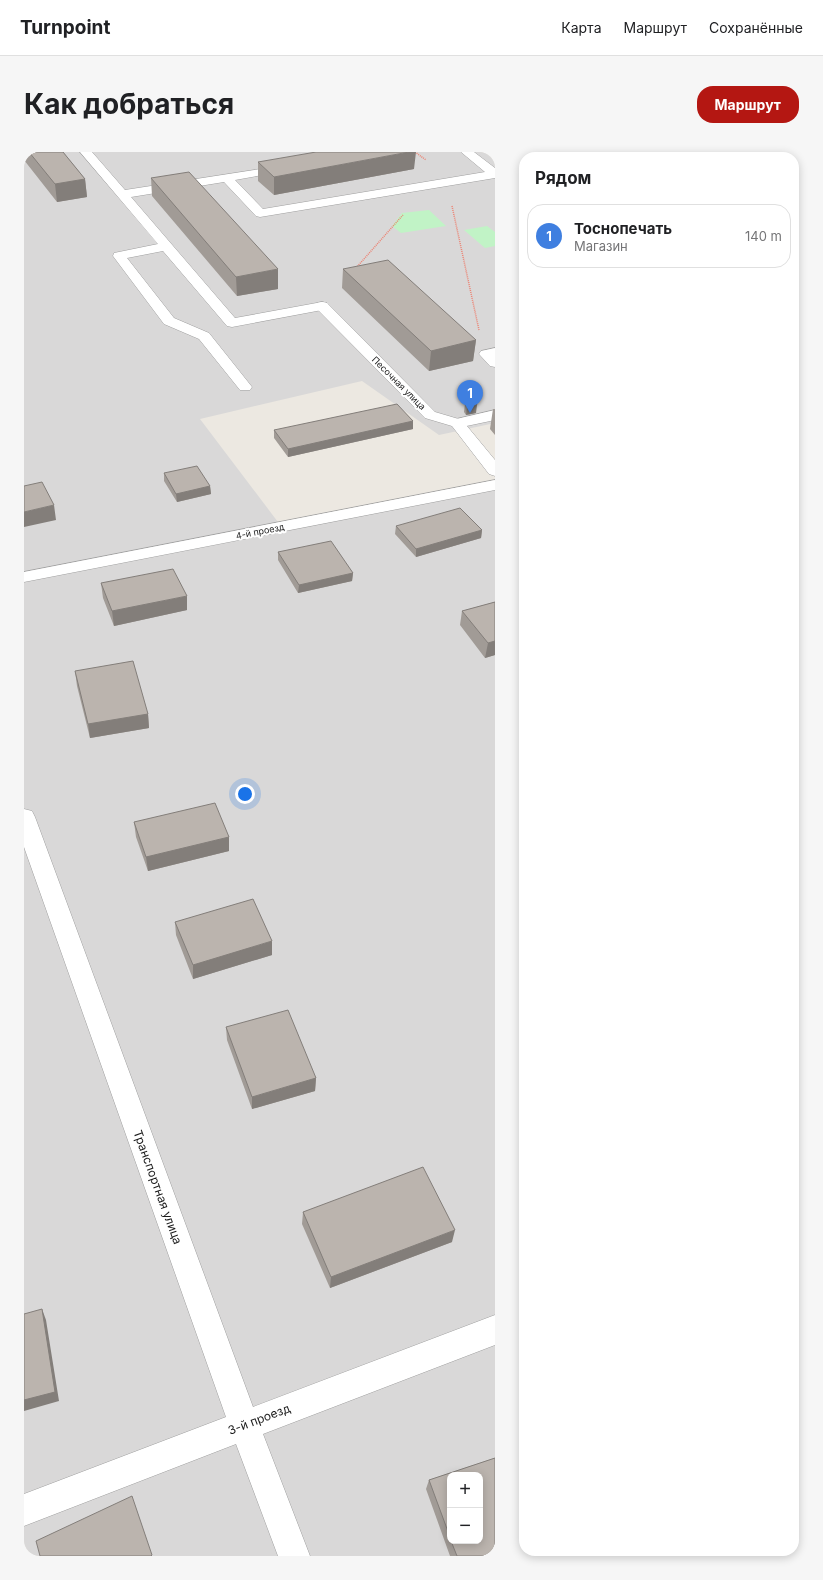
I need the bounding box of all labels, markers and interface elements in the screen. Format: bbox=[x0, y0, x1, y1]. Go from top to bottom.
text: Turnpoint bbox=[20, 16, 110, 39]
text: Карта bbox=[561, 19, 602, 36]
text: Маршрут bbox=[624, 19, 687, 36]
text: Сохранённые bbox=[709, 19, 803, 36]
button: Маршрут bbox=[697, 86, 799, 123]
text: Как добраться bbox=[24, 87, 234, 121]
text: Рядом bbox=[535, 168, 591, 188]
text: Тоснопечать bbox=[574, 219, 672, 238]
text: 1 bbox=[546, 228, 552, 244]
text: 140 m bbox=[745, 228, 782, 244]
text: Магазин bbox=[574, 238, 628, 254]
street label: Песочная улица bbox=[370, 354, 428, 412]
pin: 1 bbox=[457, 380, 483, 413]
street label: 4-й проезд bbox=[235, 521, 286, 541]
your location bbox=[235, 784, 255, 804]
street label: Транспортная улица bbox=[130, 1128, 186, 1246]
street label: 3-й проезд bbox=[226, 1400, 293, 1438]
map controls bbox=[447, 1472, 483, 1544]
button: + bbox=[447, 1472, 483, 1508]
button: − bbox=[447, 1508, 483, 1544]

